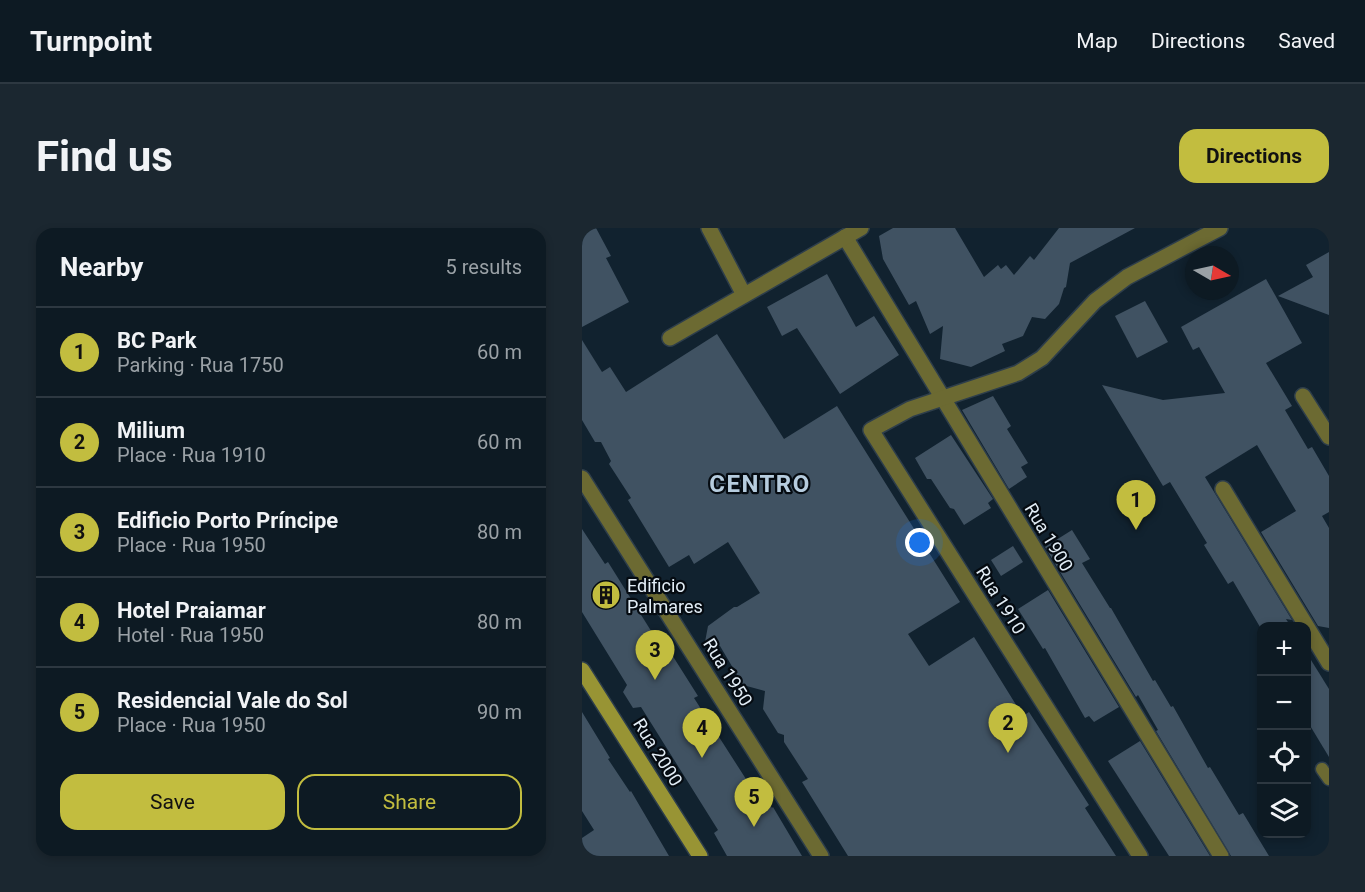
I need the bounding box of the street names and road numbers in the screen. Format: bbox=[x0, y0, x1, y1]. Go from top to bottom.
street label: Rua 1900 bbox=[1020, 499, 1078, 575]
street label: Rua 1910 bbox=[972, 562, 1030, 638]
street label: Rua 1950 bbox=[699, 634, 757, 710]
street label: Rua 2000 bbox=[629, 714, 687, 790]

